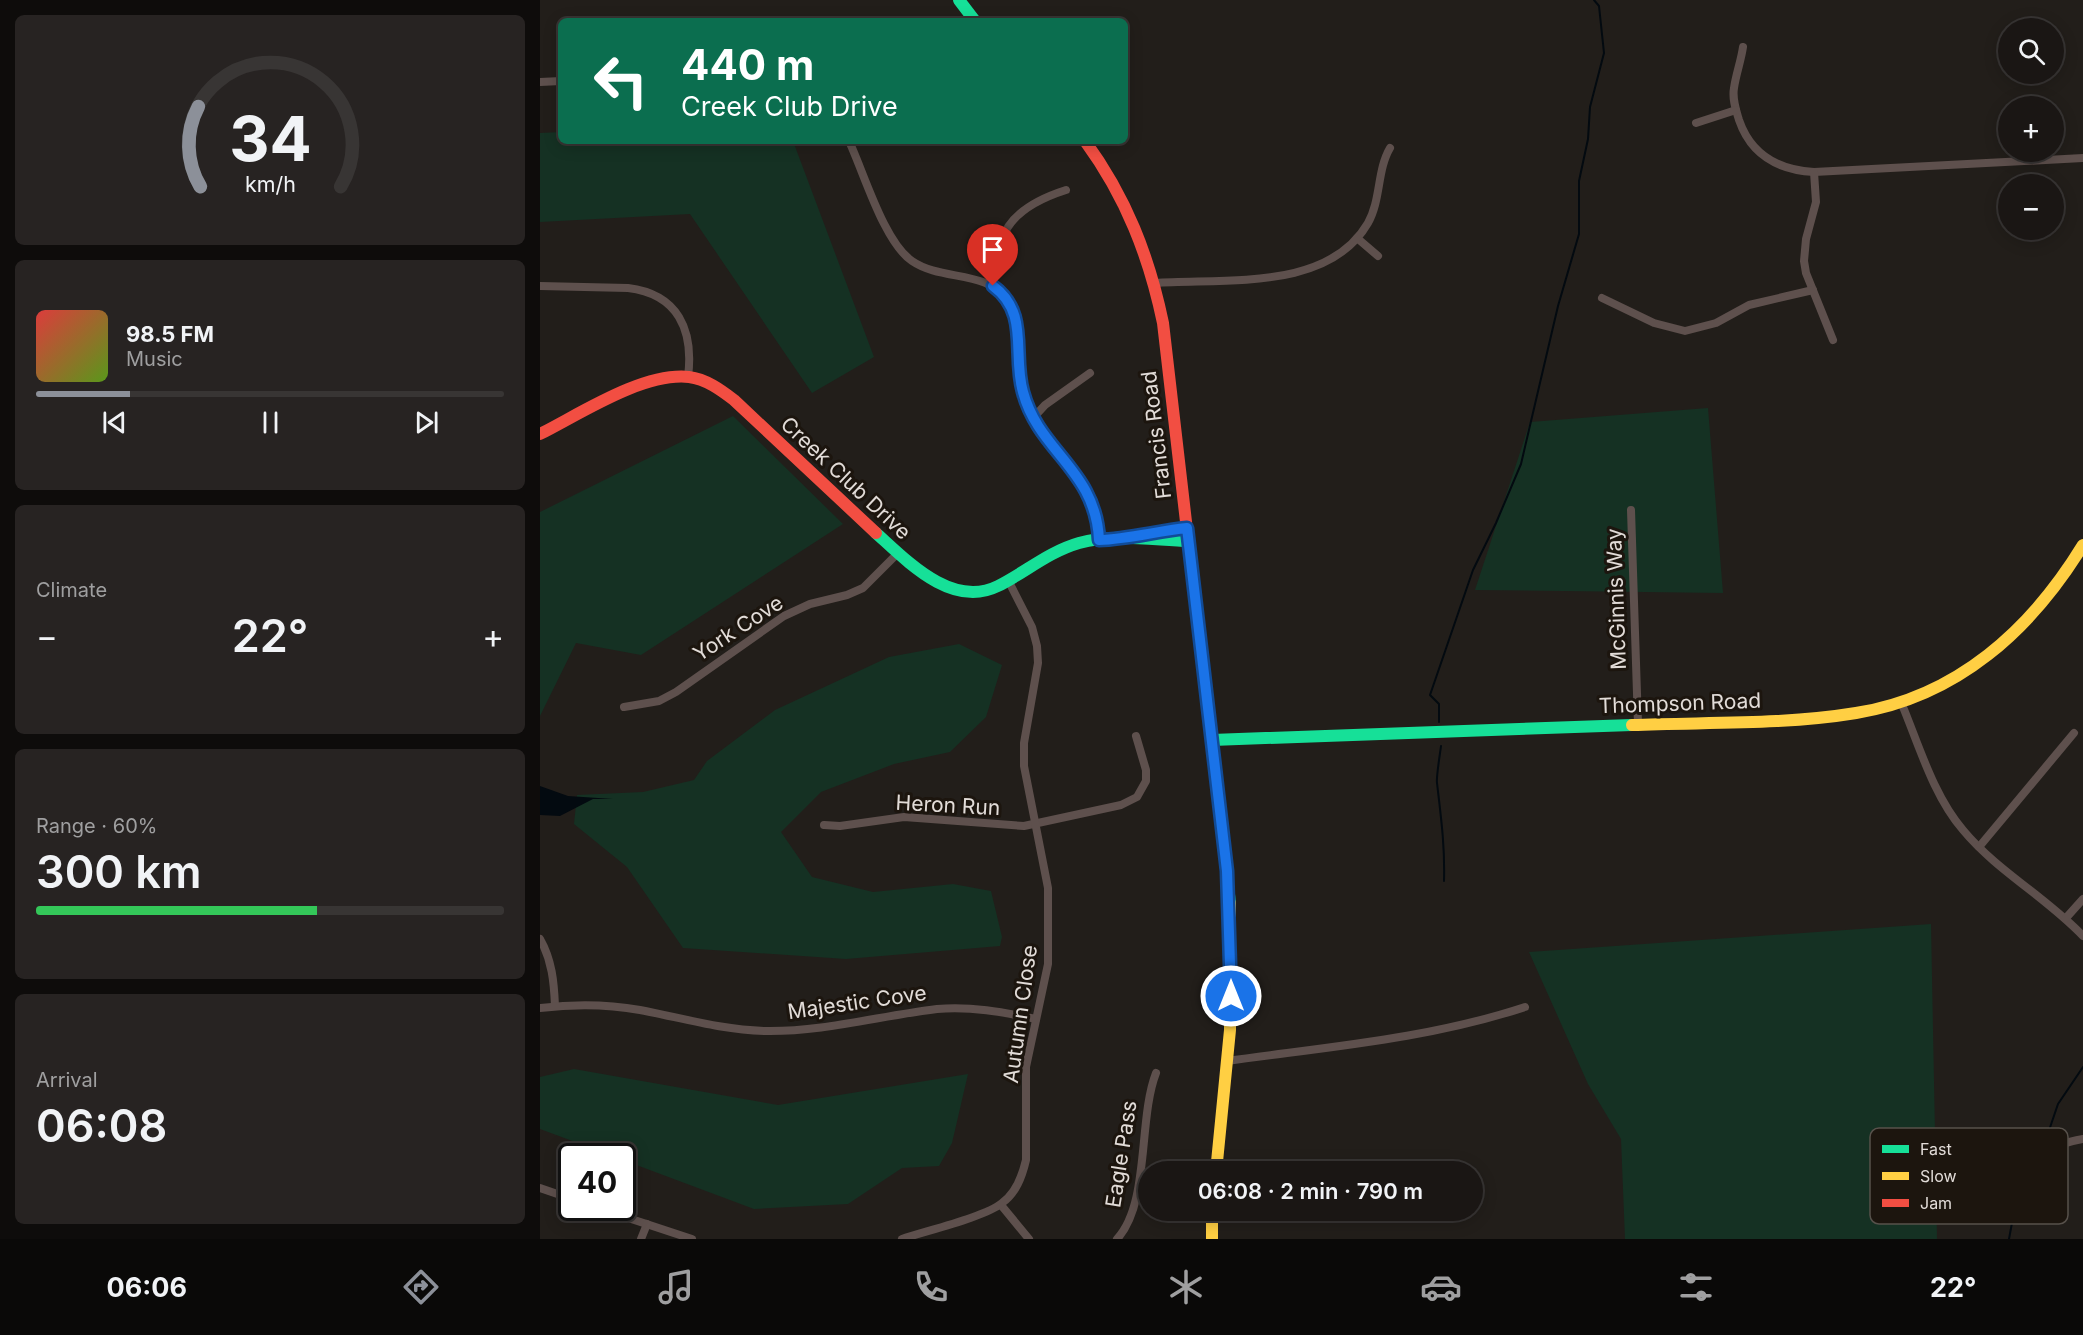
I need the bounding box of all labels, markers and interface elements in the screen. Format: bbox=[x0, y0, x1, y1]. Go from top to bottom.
map controls bbox=[1998, 18, 2064, 240]
button: search bbox=[1998, 18, 2064, 84]
text: 440 m bbox=[681, 39, 814, 90]
icon: left bbox=[582, 42, 660, 120]
text: Creek Club Drive bbox=[681, 90, 898, 123]
button: + bbox=[1998, 96, 2064, 162]
text: 34 bbox=[229, 101, 311, 176]
text: km/h bbox=[245, 171, 295, 197]
button: − bbox=[1998, 174, 2064, 240]
pin bbox=[967, 224, 1018, 286]
icon: arrive bbox=[976, 233, 1009, 266]
text: 98.5 FM bbox=[126, 321, 214, 347]
text: Music bbox=[126, 347, 183, 371]
street label: Francis Road bbox=[1136, 370, 1176, 500]
icon: previous bbox=[98, 406, 131, 439]
icon: pause bbox=[254, 406, 287, 439]
icon: next bbox=[410, 406, 443, 439]
street label: Creek Club Drive bbox=[776, 411, 916, 545]
street label: McGinnis Way bbox=[1601, 528, 1631, 670]
text: Climate bbox=[36, 578, 107, 602]
street label: York Cove bbox=[688, 590, 788, 666]
text: 22° bbox=[232, 608, 308, 663]
text: − bbox=[36, 616, 58, 656]
text: + bbox=[482, 616, 504, 656]
street label: Thompson Road bbox=[1598, 688, 1762, 718]
street label: Heron Run bbox=[895, 790, 1001, 820]
text: Range · 60% bbox=[36, 814, 157, 838]
text: 300 km bbox=[36, 844, 201, 899]
street label: Autumn Close bbox=[998, 943, 1042, 1085]
position arrow bbox=[1199, 964, 1263, 1028]
street label: Majestic Cove bbox=[786, 980, 928, 1024]
text: Arrival bbox=[36, 1068, 98, 1092]
text: 06:08 bbox=[36, 1098, 167, 1153]
street label: Eagle Pass bbox=[1100, 1099, 1142, 1209]
legend bbox=[1870, 1128, 2068, 1224]
text: Fast bbox=[1920, 1139, 1952, 1159]
speed limit sign: 40 bbox=[558, 1143, 636, 1221]
text: Slow bbox=[1920, 1166, 1957, 1186]
text: 06:08 · 2 min · 790 m bbox=[1198, 1178, 1423, 1204]
text: Jam bbox=[1920, 1193, 1952, 1213]
icon: directions bbox=[400, 1266, 442, 1308]
icon: music bbox=[655, 1266, 697, 1308]
icon: phone bbox=[910, 1266, 952, 1308]
icon: climate bbox=[1165, 1266, 1207, 1308]
icon: car bbox=[1420, 1266, 1462, 1308]
icon: filters bbox=[1675, 1266, 1717, 1308]
text: 06:06 bbox=[107, 1271, 187, 1304]
text: 22° bbox=[1930, 1271, 1976, 1304]

